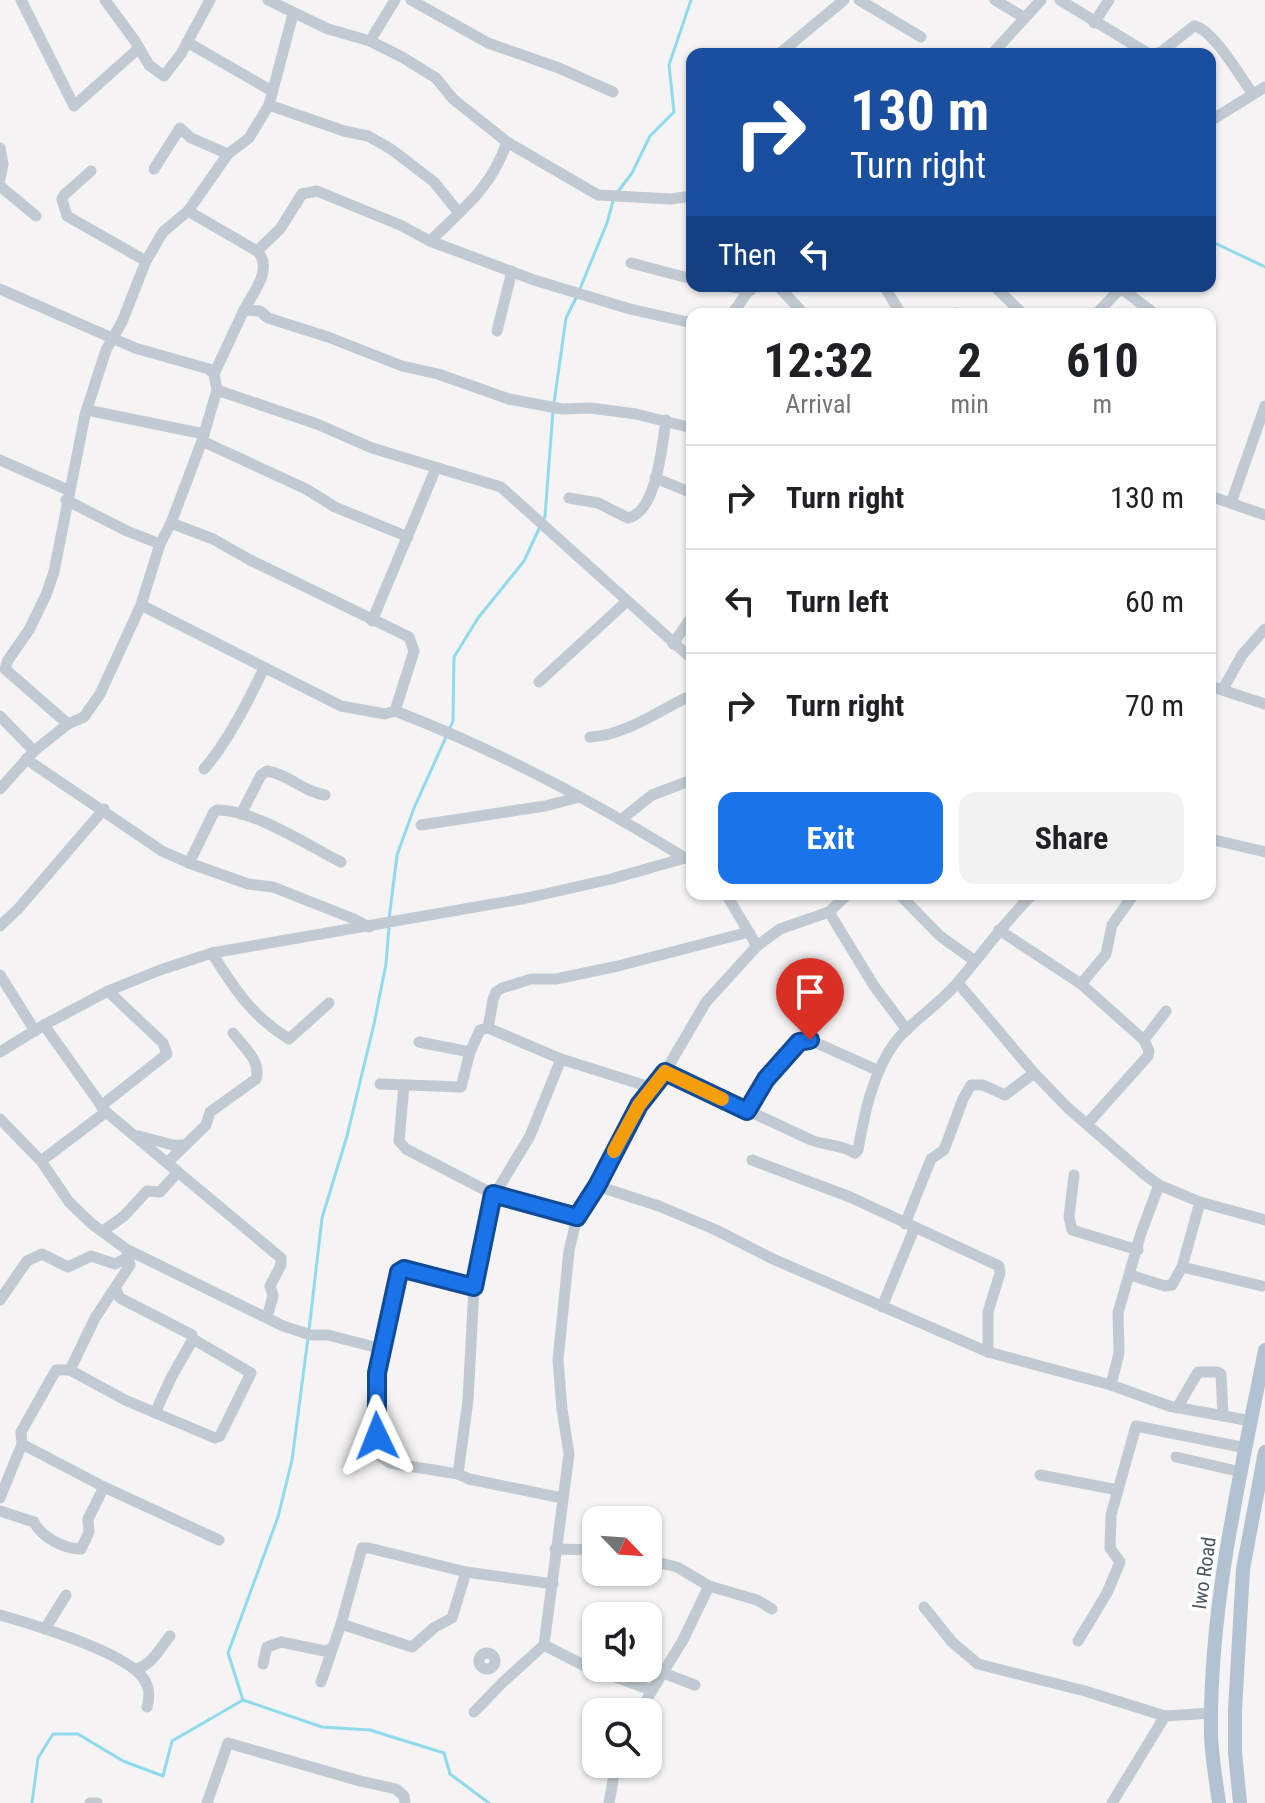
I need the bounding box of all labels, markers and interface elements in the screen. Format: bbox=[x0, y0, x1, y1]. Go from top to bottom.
text: 130 m bbox=[850, 78, 989, 144]
icon: right bbox=[718, 80, 822, 184]
text: Turn right bbox=[850, 145, 986, 187]
icon: left bbox=[793, 232, 837, 276]
text: Then bbox=[718, 237, 777, 272]
text: 12:32 bbox=[763, 332, 873, 389]
text: 2 bbox=[958, 332, 982, 389]
text: 610 bbox=[1066, 332, 1139, 389]
text: Arrival bbox=[785, 389, 851, 419]
text: min bbox=[951, 389, 989, 419]
text: m bbox=[1093, 389, 1112, 419]
icon: right bbox=[718, 475, 762, 519]
text: Turn right bbox=[786, 480, 904, 515]
text: 130 m bbox=[1110, 480, 1184, 515]
icon: left bbox=[718, 579, 762, 623]
text: Turn left bbox=[786, 584, 889, 619]
text: 60 m bbox=[1125, 584, 1184, 619]
icon: right bbox=[718, 683, 762, 727]
text: Turn right bbox=[786, 688, 904, 723]
text: 70 m bbox=[1125, 688, 1184, 723]
button: Exit bbox=[718, 792, 943, 884]
button: Share bbox=[959, 792, 1184, 884]
pin bbox=[776, 958, 844, 1040]
icon: arrive bbox=[788, 970, 832, 1014]
position arrow bbox=[335, 1394, 419, 1478]
north arrow bbox=[582, 1506, 662, 1586]
map controls bbox=[582, 1506, 662, 1778]
street label: Iwo Road bbox=[1187, 1535, 1221, 1611]
button: sound bbox=[582, 1602, 662, 1682]
button: search bbox=[582, 1698, 662, 1778]

